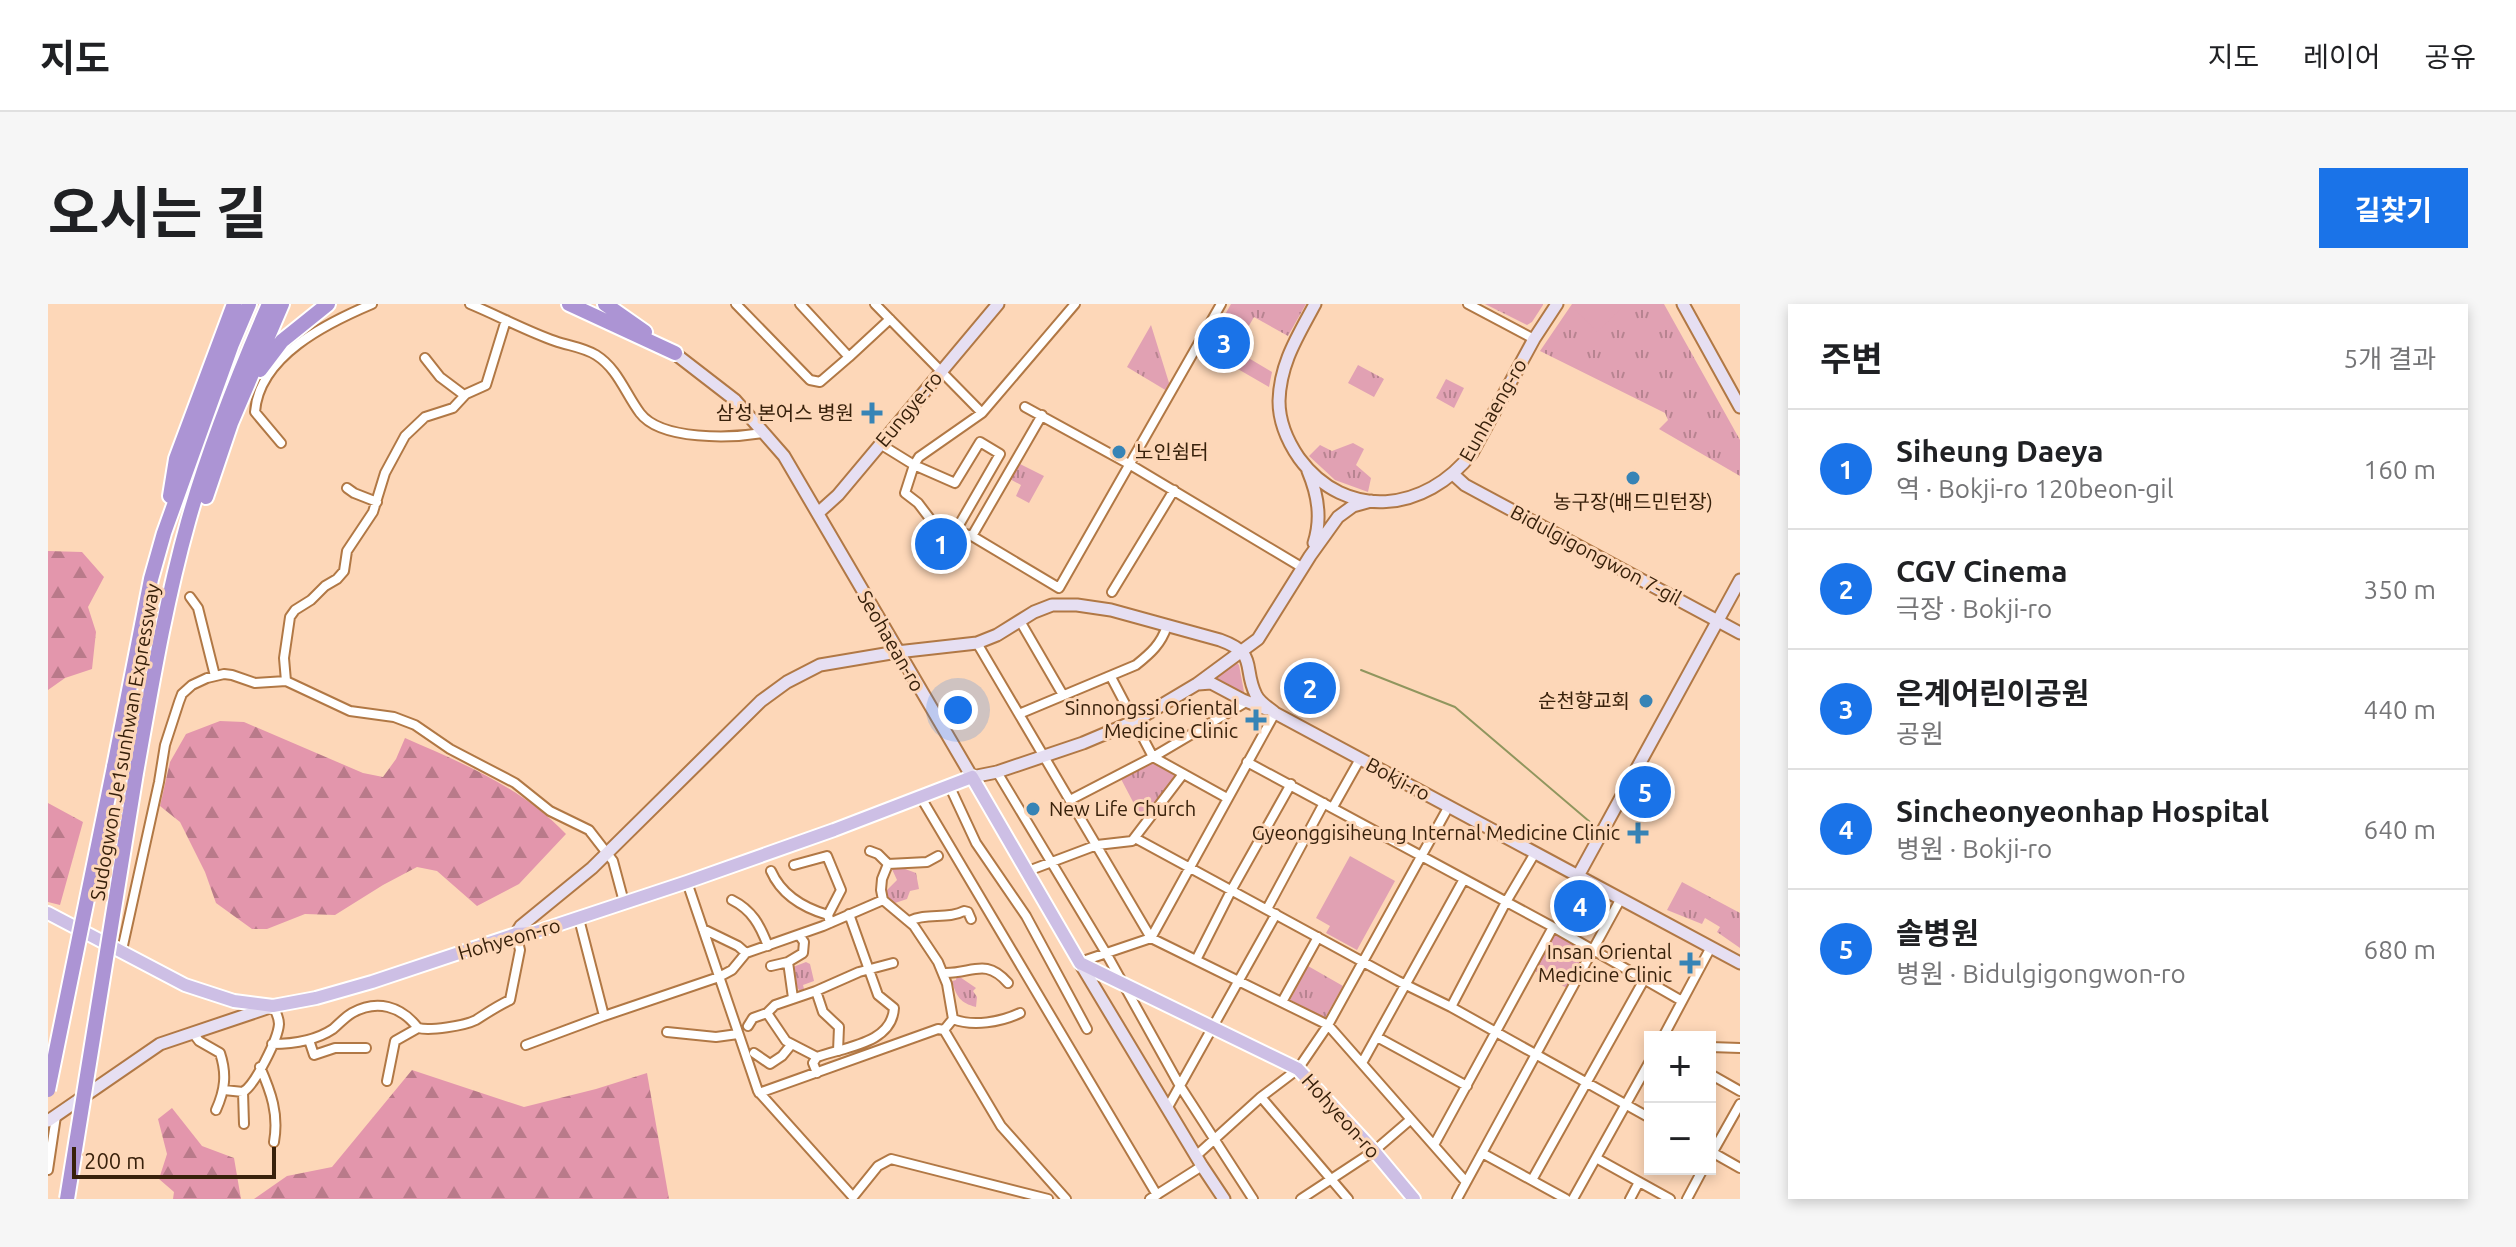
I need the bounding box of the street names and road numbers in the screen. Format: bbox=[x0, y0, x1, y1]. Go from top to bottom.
street label: Eunhaeng-ro bbox=[1454, 354, 1531, 465]
street label: Eungye-ro bbox=[871, 366, 947, 451]
street label: Bidulgigongwon 7-gil bbox=[1507, 500, 1686, 609]
street label: Sudogwon Je1sunhwan Expressway bbox=[85, 581, 164, 902]
street label: Seohaean-ro bbox=[853, 586, 930, 695]
street label: Bokji-ro bbox=[1362, 752, 1434, 805]
street label: Hohyeon-ro bbox=[455, 913, 563, 964]
street label: Hohyeon-ro bbox=[1297, 1069, 1385, 1163]

